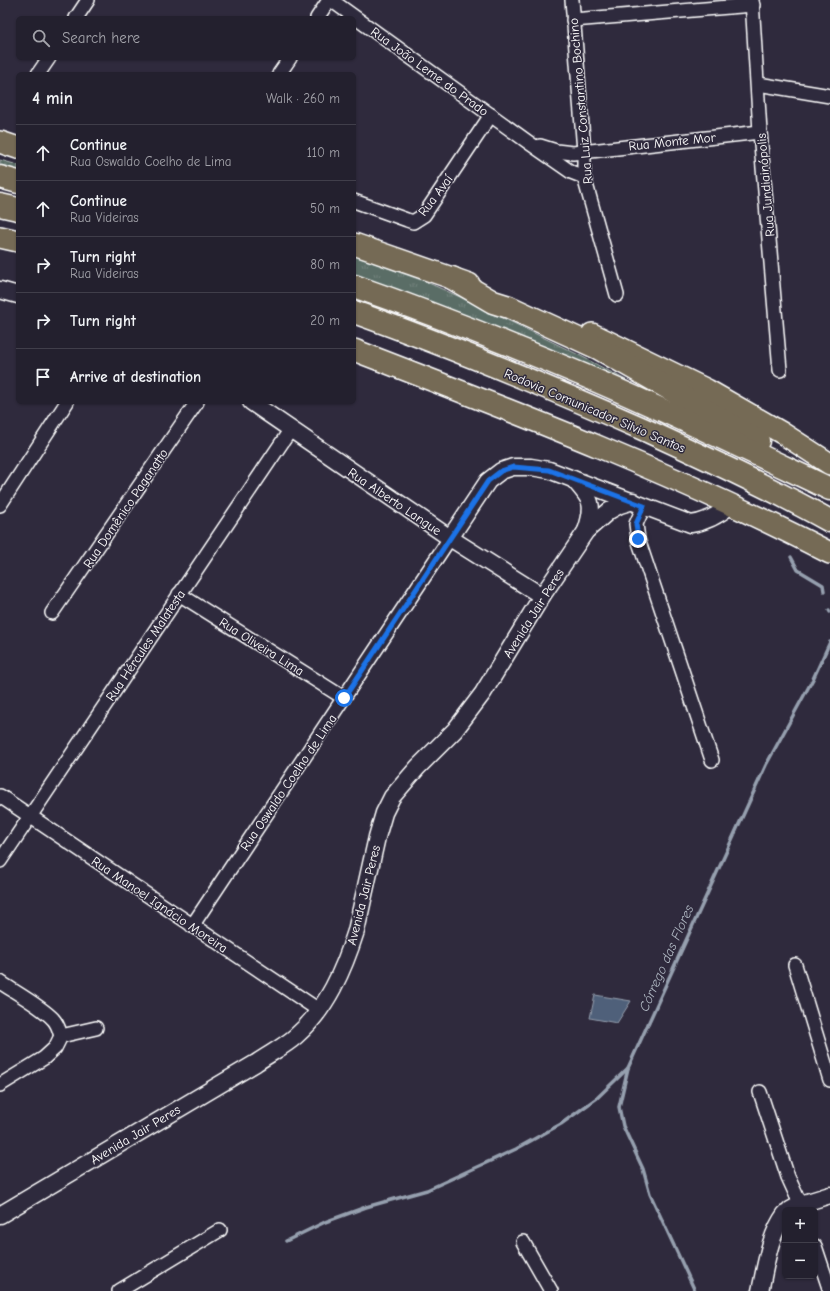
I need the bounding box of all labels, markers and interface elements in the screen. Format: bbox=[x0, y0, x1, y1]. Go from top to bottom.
search box bbox=[16, 16, 356, 60]
street label: Rua Luiz Constantino Bochino bbox=[566, 17, 595, 184]
street label: Rua João Leme do Prado bbox=[368, 24, 491, 119]
icon: search bbox=[30, 27, 52, 49]
text: Search here bbox=[62, 29, 140, 47]
text: 4 min bbox=[32, 89, 73, 108]
text: Walk · 260 m bbox=[266, 91, 340, 106]
street label: Rua Monte Mor bbox=[628, 129, 717, 154]
street label: Rua Jundiainópolis bbox=[754, 133, 777, 237]
text: Continue bbox=[70, 136, 127, 154]
icon: ahead bbox=[32, 142, 54, 164]
text: 110 m bbox=[307, 145, 340, 160]
text: Rua Oswaldo Coelho de Lima bbox=[70, 154, 231, 169]
street label: Rua Avaí bbox=[415, 171, 456, 219]
text: Continue bbox=[70, 192, 127, 210]
icon: ahead bbox=[32, 198, 54, 220]
text: 50 m bbox=[310, 201, 340, 216]
text: Rua Videiras bbox=[70, 210, 139, 225]
text: Turn right bbox=[70, 248, 136, 266]
icon: right bbox=[32, 254, 54, 276]
text: 80 m bbox=[310, 257, 340, 272]
text: Rua Videiras bbox=[70, 266, 139, 281]
icon: right bbox=[32, 310, 54, 332]
text: Turn right bbox=[70, 312, 136, 330]
text: 20 m bbox=[310, 313, 340, 328]
street label: Rodovia Comunicador Silvio Santos bbox=[502, 365, 688, 456]
icon: arrive bbox=[32, 366, 54, 388]
text: Arrive at destination bbox=[70, 368, 201, 386]
street label: Rua Domênico Paganatto bbox=[80, 446, 171, 571]
street label: Rua Alberto Langue bbox=[345, 465, 445, 538]
route end bbox=[629, 530, 647, 548]
street label: Avenida Jair Peres bbox=[500, 566, 567, 661]
street label: Rua Hércules Malatesta bbox=[103, 587, 188, 704]
street label: Rua Oliveira Lima bbox=[217, 614, 307, 679]
route start bbox=[335, 689, 353, 707]
street label: Rua Oswaldo Coelho de Lima bbox=[237, 711, 340, 853]
street label: Avenida Jair Peres bbox=[344, 844, 383, 947]
street label: Rua Manoel Ignácio Moreira bbox=[89, 853, 231, 956]
water label: Córrego das Flores bbox=[635, 902, 698, 1014]
street label: Avenida Jair Peres bbox=[87, 1102, 183, 1167]
map controls bbox=[782, 1207, 818, 1279]
button: + bbox=[782, 1207, 818, 1243]
button: − bbox=[782, 1243, 818, 1279]

